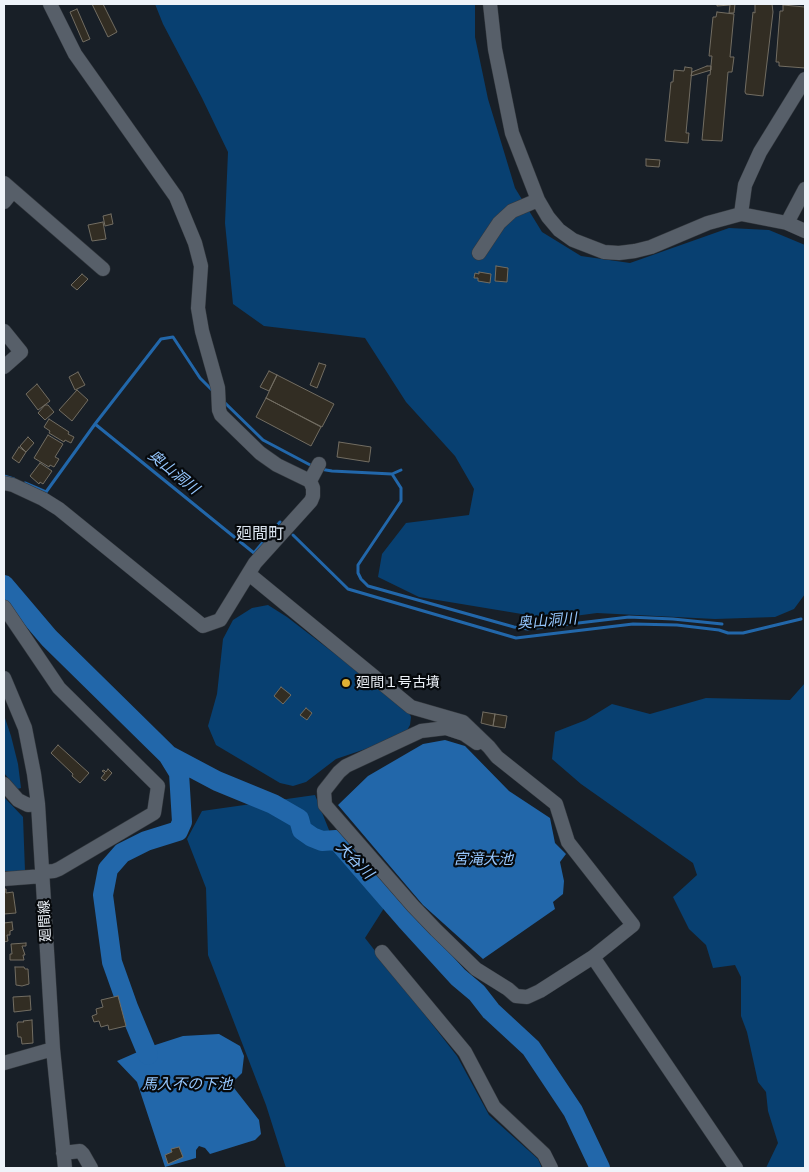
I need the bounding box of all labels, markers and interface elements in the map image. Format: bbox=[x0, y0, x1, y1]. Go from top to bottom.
water label: 奥山洞川 bbox=[144, 447, 202, 499]
district label: 廻間町 bbox=[236, 525, 284, 545]
water label: 奥山洞川 bbox=[516, 610, 578, 634]
place label: 廻間１号古墳 bbox=[356, 675, 440, 691]
marker: 廻間１号古墳 bbox=[340, 677, 352, 689]
water label: 大谷川 bbox=[332, 839, 376, 883]
water label: 宮滝大池 bbox=[453, 851, 513, 869]
street label: 廻間線 bbox=[37, 900, 55, 942]
water label: 馬入不の下池 bbox=[142, 1076, 232, 1094]

